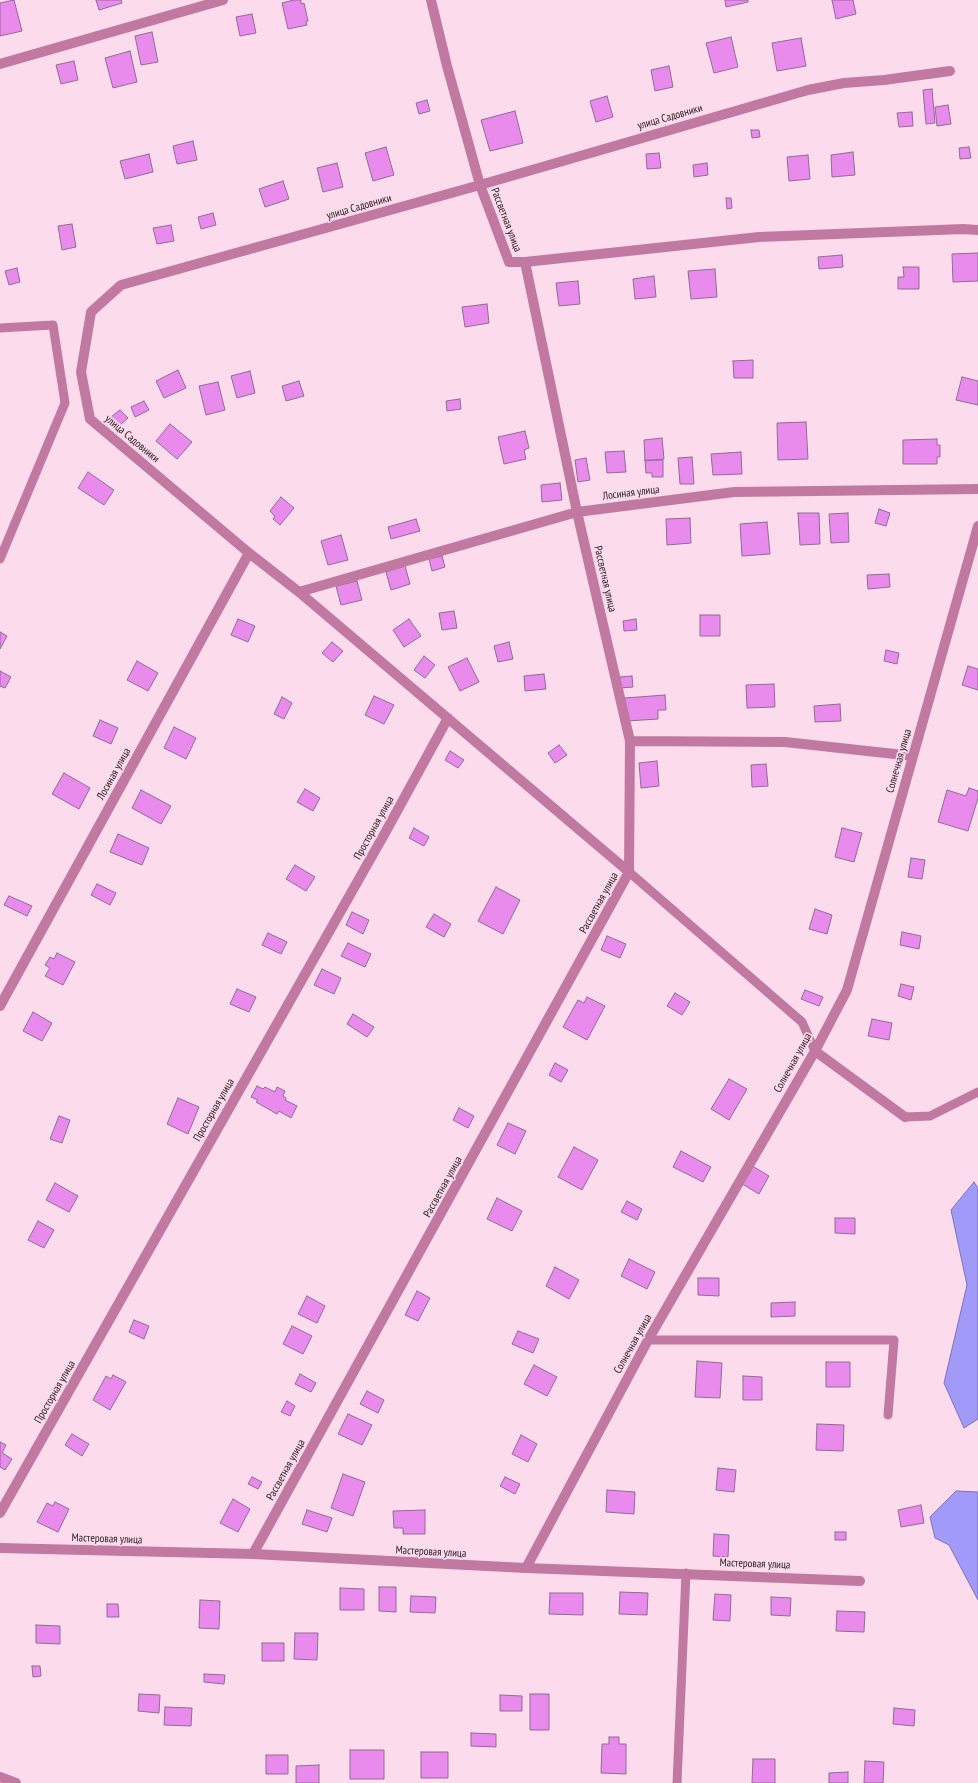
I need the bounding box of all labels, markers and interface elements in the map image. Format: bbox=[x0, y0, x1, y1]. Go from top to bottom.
street label: улица Садовники bbox=[636, 101, 704, 133]
street label: Рассветная улица bbox=[488, 186, 524, 254]
street label: улица Садовники bbox=[325, 191, 393, 223]
street label: улица Садовники bbox=[102, 412, 162, 466]
street label: Лосиная улица bbox=[602, 483, 660, 503]
street label: Рассветная улица bbox=[591, 545, 619, 613]
street label: Солнечная улица bbox=[884, 727, 914, 795]
street label: Лосиная улица bbox=[94, 746, 134, 802]
street label: Просторная улица bbox=[351, 794, 397, 862]
street label: Рассветная улица bbox=[577, 870, 621, 936]
street label: Солнечная улица bbox=[771, 1031, 815, 1095]
street label: Просторная улица bbox=[191, 1076, 237, 1144]
street label: Рассветная улица bbox=[421, 1154, 465, 1220]
street label: Солнечная улица bbox=[611, 1312, 655, 1376]
street label: Просторная улица bbox=[32, 1358, 78, 1426]
street label: Рассветная улица bbox=[264, 1437, 308, 1503]
street label: Мастеровая улица bbox=[71, 1531, 143, 1547]
street label: Мастеровая улица bbox=[395, 1544, 467, 1560]
street label: Мастеровая улица bbox=[719, 1556, 791, 1572]

